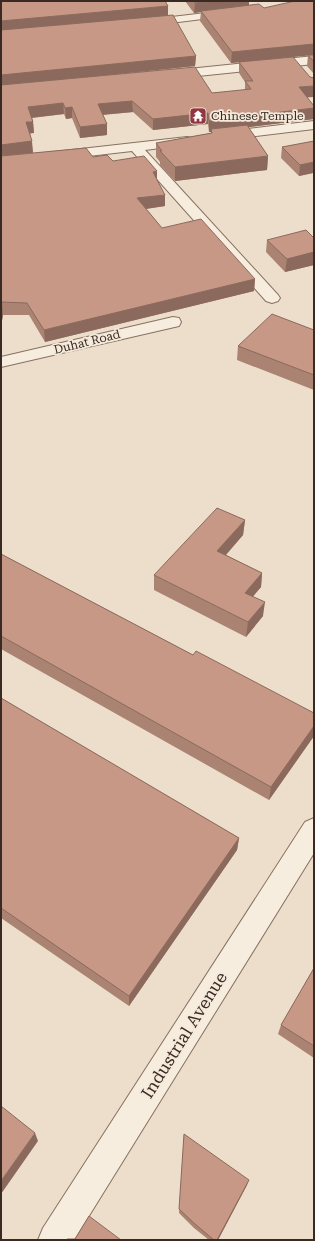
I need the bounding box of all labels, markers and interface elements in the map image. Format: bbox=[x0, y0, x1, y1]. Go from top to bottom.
temple icon: Chinese Temple bbox=[188, 106, 208, 126]
place label: Chinese Temple bbox=[211, 109, 304, 123]
street label: Duhat Road bbox=[52, 327, 122, 357]
street label: Industrial Avenue bbox=[137, 968, 231, 1102]

